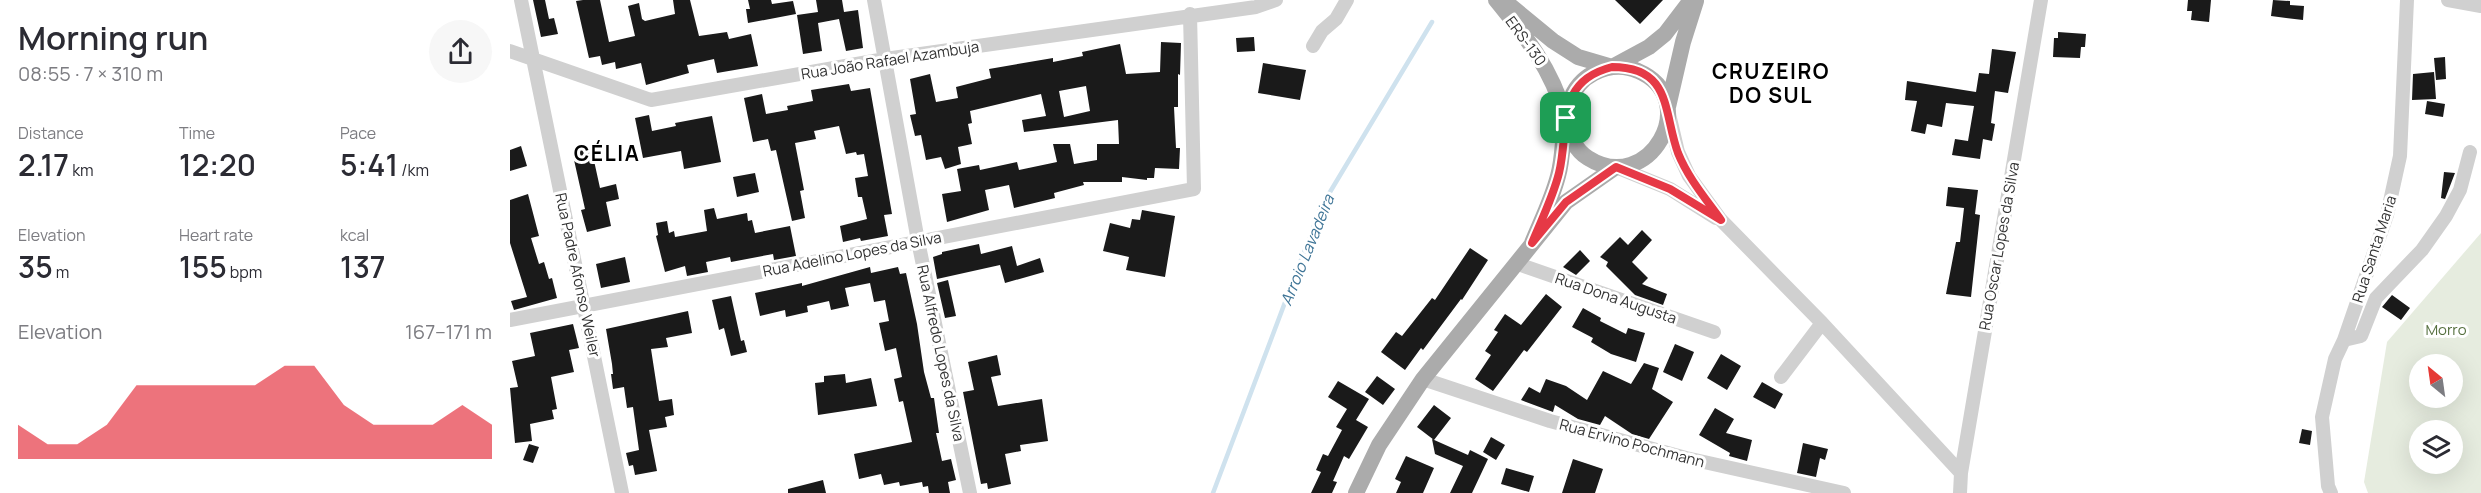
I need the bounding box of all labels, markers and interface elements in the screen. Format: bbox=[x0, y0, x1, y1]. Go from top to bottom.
street label: ERS-130 bbox=[1501, 12, 1551, 70]
text: Morning run bbox=[18, 15, 208, 60]
button: share bbox=[429, 20, 492, 83]
street label: Rua João Rafael Azambuja bbox=[799, 36, 981, 84]
district label: CRUZEIRO DO SUL bbox=[1712, 57, 1830, 109]
text: 08:55 · 7 × 310 m bbox=[18, 60, 163, 87]
pin bbox=[1540, 92, 1591, 143]
icon: arrive bbox=[1549, 101, 1582, 134]
text: Distance bbox=[18, 122, 84, 144]
text: Time bbox=[179, 122, 215, 144]
text: Pace bbox=[340, 122, 376, 144]
district label: CÉLIA bbox=[574, 139, 640, 167]
text: 2.17 bbox=[18, 144, 69, 185]
text: 12:20 bbox=[179, 144, 256, 185]
text: 5:41 bbox=[340, 144, 398, 185]
text: km bbox=[69, 159, 94, 181]
text: /km bbox=[398, 159, 429, 181]
street label: Rua Oscar Lopes da Silva bbox=[1974, 160, 2024, 332]
water label: Arroio Lavadeira bbox=[1275, 190, 1340, 309]
street label: Rua Padre Afonso Weiler bbox=[550, 191, 606, 360]
street label: Rua Santa Maria bbox=[2347, 193, 2401, 305]
text: Elevation bbox=[18, 224, 86, 246]
text: Heart rate bbox=[179, 224, 253, 246]
text: kcal bbox=[340, 224, 369, 246]
street label: Rua Adelino Lopes da Silva bbox=[761, 226, 943, 282]
text: 35 bbox=[18, 246, 53, 287]
text: 155 bbox=[179, 246, 227, 287]
text: 137 bbox=[340, 246, 386, 287]
text: m bbox=[53, 261, 69, 283]
text: bpm bbox=[227, 261, 262, 283]
street label: Rua Alfredo Lopes da Silva bbox=[912, 263, 970, 443]
street label: Rua Dona Augusta bbox=[1552, 267, 1680, 329]
text: Elevation bbox=[18, 318, 102, 345]
text: 167–171 m bbox=[405, 318, 492, 345]
park label: Morro bbox=[2425, 319, 2467, 340]
north arrow bbox=[2409, 354, 2463, 408]
map controls bbox=[2409, 354, 2463, 474]
street label: Rua Ervino Pochmann bbox=[1557, 414, 1707, 473]
button: layers bbox=[2409, 420, 2463, 474]

